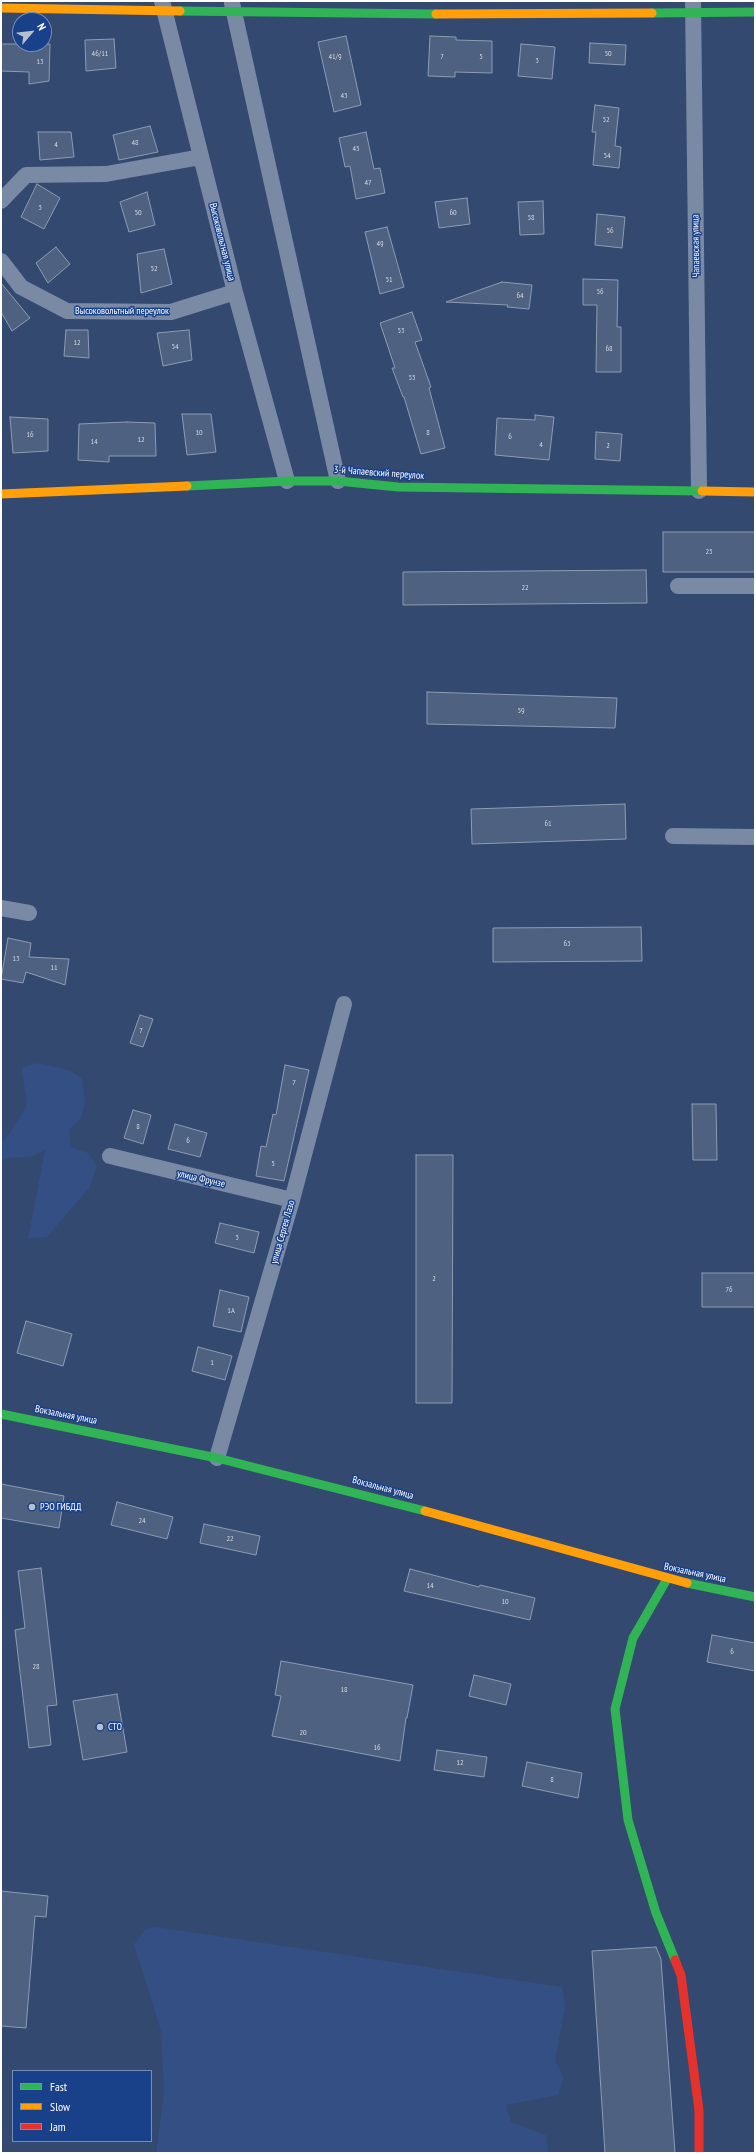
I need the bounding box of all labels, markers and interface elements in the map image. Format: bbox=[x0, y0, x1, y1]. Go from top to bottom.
north arrow bbox=[12, 12, 52, 52]
text: N bbox=[34, 21, 49, 33]
house number: 46/11 bbox=[92, 49, 108, 59]
house number: 50 bbox=[604, 49, 612, 59]
house number: 41/9 bbox=[328, 52, 342, 62]
house number: 7 bbox=[440, 52, 444, 62]
house number: 5 bbox=[479, 52, 483, 62]
house number: 3 bbox=[535, 56, 539, 66]
house number: 13 bbox=[36, 57, 44, 67]
house number: 43 bbox=[340, 91, 348, 101]
house number: 52 bbox=[602, 115, 610, 125]
house number: 48 bbox=[131, 138, 139, 148]
house number: 4 bbox=[54, 140, 58, 150]
house number: 45 bbox=[352, 144, 360, 154]
house number: 54 bbox=[603, 151, 611, 161]
house number: 47 bbox=[364, 178, 372, 188]
street label: Высоковольтная улица bbox=[207, 202, 237, 282]
house number: 3 bbox=[38, 203, 42, 213]
house number: 50 bbox=[134, 208, 142, 218]
house number: 60 bbox=[449, 208, 457, 218]
house number: 58 bbox=[527, 213, 535, 223]
street label: Чапаевская улица bbox=[689, 214, 703, 278]
house number: 56 bbox=[606, 226, 614, 236]
house number: 49 bbox=[376, 239, 384, 249]
house number: 52 bbox=[150, 264, 158, 274]
house number: 51 bbox=[385, 275, 393, 285]
house number: 56 bbox=[596, 287, 604, 297]
house number: 64 bbox=[516, 291, 524, 301]
street label: Высоковольтный переулок bbox=[75, 305, 169, 317]
house number: 53 bbox=[397, 326, 405, 336]
house number: 12 bbox=[73, 338, 81, 348]
house number: 54 bbox=[171, 342, 179, 352]
house number: 68 bbox=[605, 344, 613, 354]
house number: 55 bbox=[408, 373, 416, 383]
house number: 10 bbox=[195, 428, 203, 438]
house number: 8 bbox=[426, 428, 430, 438]
house number: 16 bbox=[26, 430, 34, 440]
house number: 6 bbox=[508, 432, 512, 442]
house number: 12 bbox=[137, 435, 145, 445]
house number: 14 bbox=[90, 437, 98, 447]
house number: 4 bbox=[539, 440, 543, 450]
house number: 2 bbox=[606, 441, 610, 451]
street label: 3-й Чапаевский переулок bbox=[334, 464, 424, 482]
house number: 23 bbox=[705, 547, 713, 557]
house number: 22 bbox=[521, 583, 529, 593]
house number: 59 bbox=[517, 706, 525, 716]
house number: 61 bbox=[544, 819, 552, 829]
house number: 63 bbox=[563, 939, 571, 949]
house number: 13 bbox=[12, 954, 20, 964]
house number: 11 bbox=[50, 963, 58, 973]
house number: 7 bbox=[139, 1026, 143, 1036]
house number: 7 bbox=[292, 1078, 296, 1088]
house number: 8 bbox=[136, 1122, 140, 1132]
house number: 6 bbox=[186, 1136, 190, 1146]
house number: 5 bbox=[271, 1159, 275, 1169]
street label: улица Фрунзе bbox=[176, 1168, 226, 1190]
street label: улица Сергея Лазо bbox=[268, 1199, 298, 1265]
house number: 3 bbox=[235, 1233, 239, 1243]
house number: 2 bbox=[432, 1274, 436, 1284]
house number: 76 bbox=[725, 1285, 733, 1295]
house number: 1А bbox=[227, 1306, 235, 1316]
house number: 1 bbox=[210, 1358, 214, 1368]
street label: Вокзальная улица bbox=[34, 1403, 98, 1427]
street label: Вокзальная улица bbox=[351, 1474, 415, 1502]
place label: РЭО ГИБДД bbox=[40, 1501, 81, 1513]
marker: РЭО ГИБДД bbox=[27, 1502, 37, 1512]
house number: 24 bbox=[138, 1516, 146, 1526]
house number: 22 bbox=[226, 1534, 234, 1544]
street label: Вокзальная улица bbox=[663, 1561, 727, 1585]
house number: 14 bbox=[426, 1581, 434, 1591]
house number: 10 bbox=[501, 1597, 509, 1607]
house number: 6 bbox=[730, 1647, 734, 1657]
house number: 28 bbox=[32, 1662, 40, 1672]
house number: 18 bbox=[340, 1685, 348, 1695]
place label: СТО bbox=[108, 1721, 122, 1733]
marker: СТО bbox=[95, 1722, 105, 1732]
house number: 20 bbox=[299, 1728, 307, 1738]
house number: 16 bbox=[373, 1743, 381, 1753]
house number: 12 bbox=[456, 1758, 464, 1768]
house number: 8 bbox=[550, 1775, 554, 1785]
legend bbox=[12, 2070, 152, 2142]
text: Fast bbox=[50, 2079, 67, 2094]
text: Slow bbox=[50, 2099, 70, 2114]
text: Jam bbox=[50, 2119, 66, 2134]

